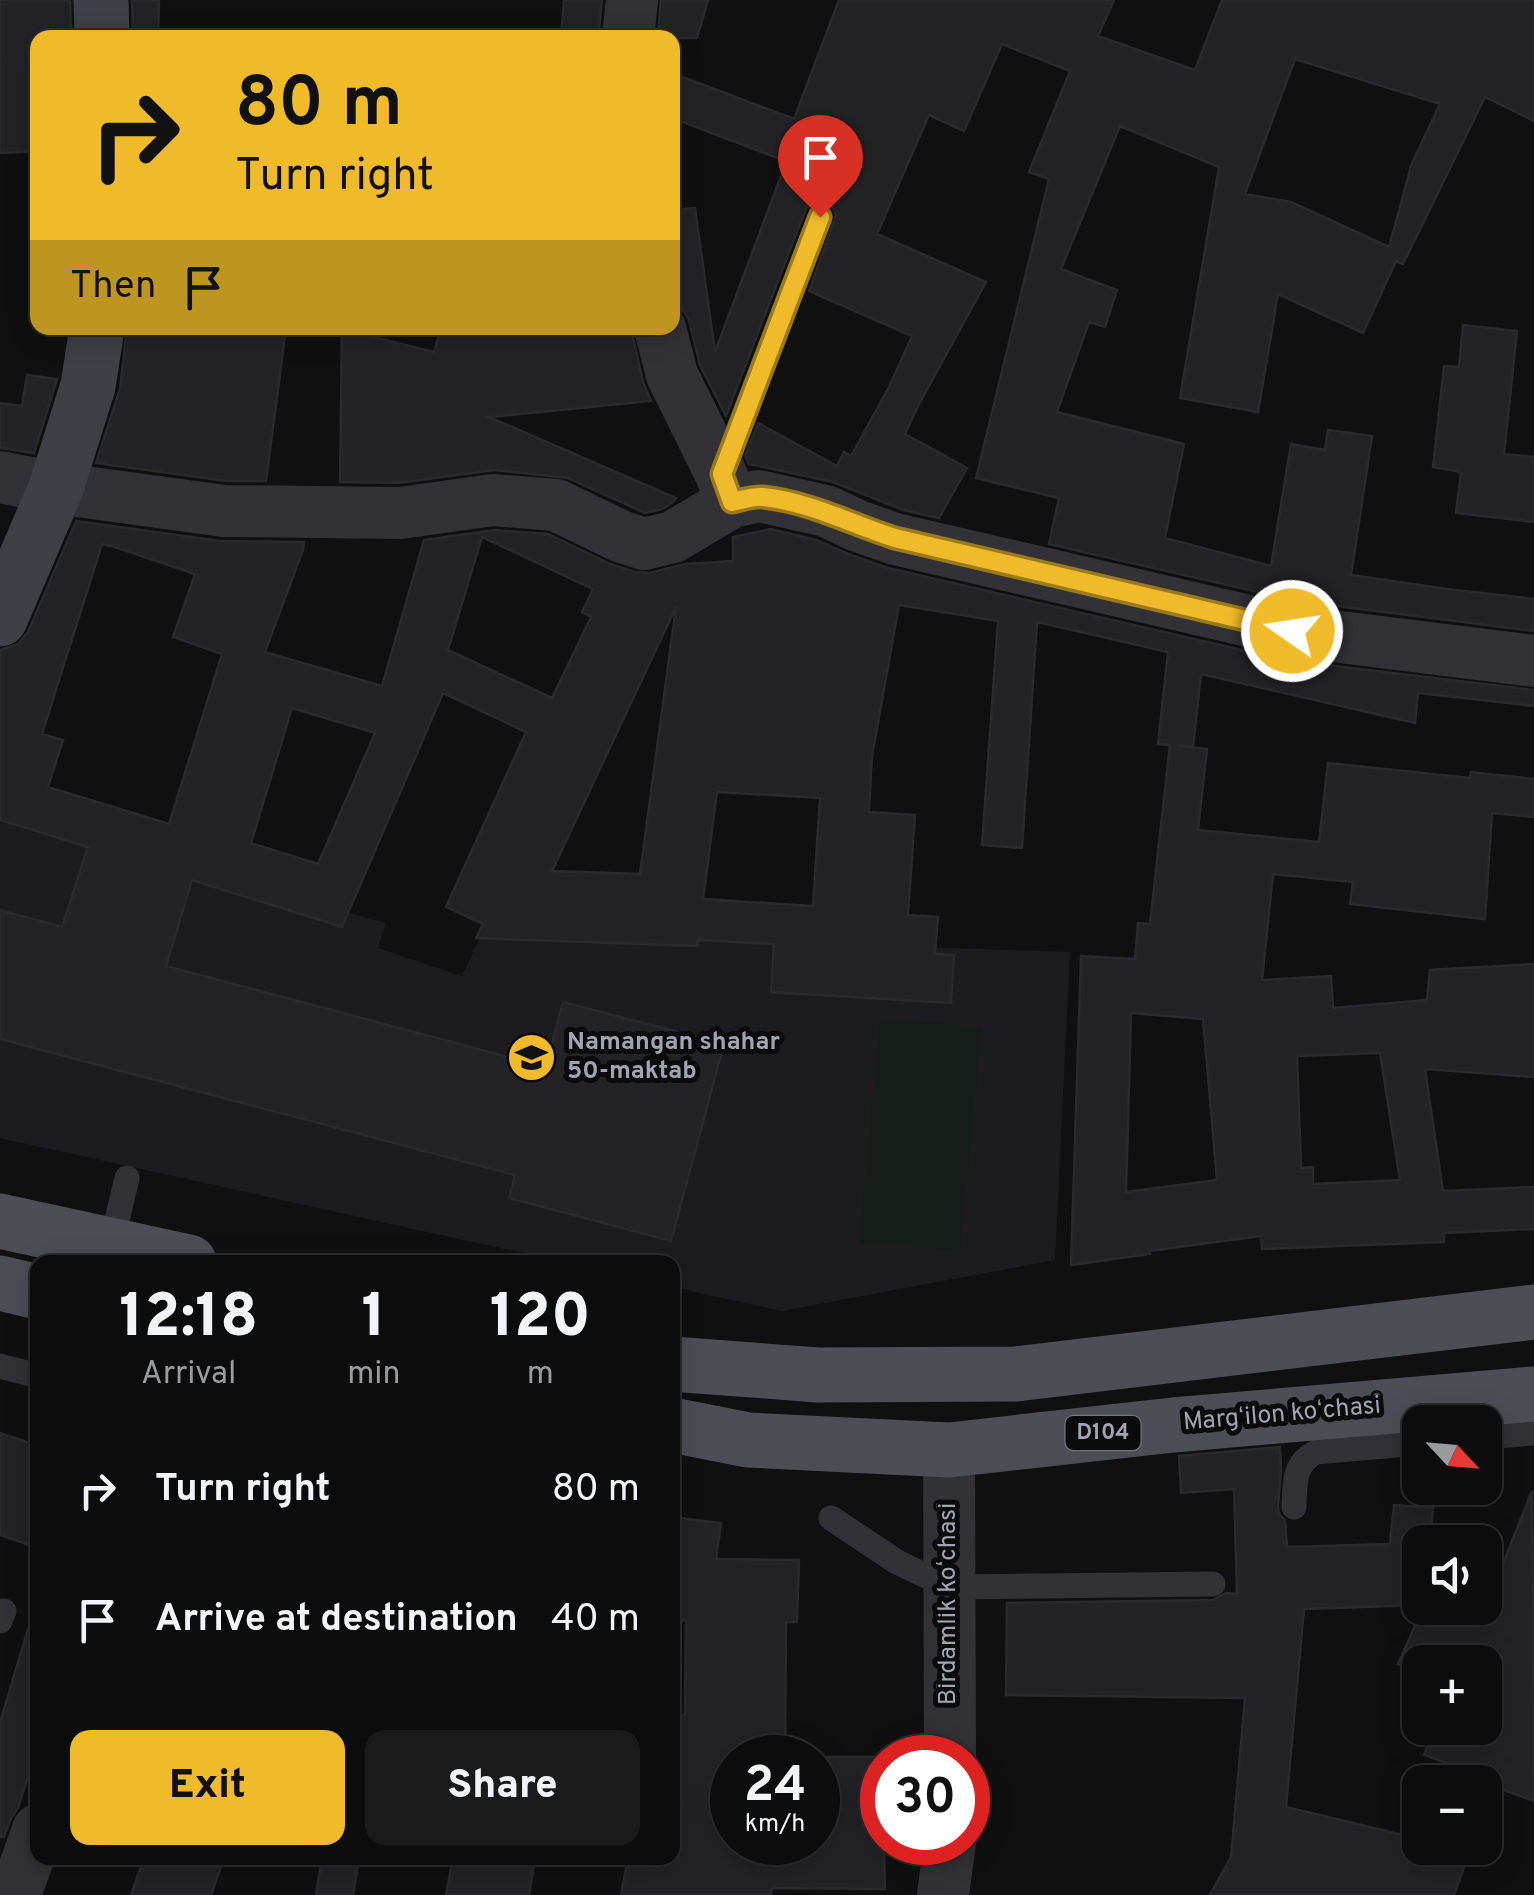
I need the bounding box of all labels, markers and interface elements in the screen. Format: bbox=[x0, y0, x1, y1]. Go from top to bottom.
text: 80 m bbox=[235, 62, 403, 151]
icon: right bbox=[70, 70, 200, 200]
pin bbox=[778, 115, 863, 218]
icon: arrive bbox=[793, 130, 848, 185]
text: Turn right bbox=[235, 149, 434, 206]
icon: arrive bbox=[176, 260, 231, 315]
text: Then bbox=[70, 263, 156, 312]
position arrow bbox=[1240, 579, 1344, 683]
place label: Namangan shahar 50-maktab bbox=[567, 1027, 781, 1088]
school or university icon: Namangan shahar 50-maktab bbox=[506, 1031, 558, 1083]
text: 12:18 bbox=[119, 1282, 258, 1358]
text: 1 bbox=[362, 1282, 386, 1358]
text: 120 bbox=[490, 1282, 591, 1358]
text: Arrival bbox=[141, 1355, 236, 1395]
text: min bbox=[347, 1355, 401, 1395]
text: m bbox=[527, 1355, 554, 1395]
street label: Margʻilon koʻchasi bbox=[1182, 1390, 1382, 1440]
north arrow bbox=[1402, 1405, 1502, 1505]
map controls bbox=[1402, 1405, 1502, 1865]
road number: D104 bbox=[1066, 1416, 1140, 1450]
icon: right bbox=[70, 1463, 125, 1518]
text: Turn right bbox=[155, 1466, 330, 1515]
text: 80 m bbox=[552, 1466, 640, 1515]
street label: Birdamlik koʻchasi bbox=[933, 1503, 965, 1705]
button: sound bbox=[1402, 1525, 1502, 1625]
icon: arrive bbox=[70, 1593, 125, 1648]
text: Arrive at destination bbox=[155, 1596, 518, 1645]
text: 40 m bbox=[551, 1596, 640, 1645]
button: + bbox=[1402, 1645, 1502, 1745]
button: Exit bbox=[70, 1730, 345, 1845]
button: Share bbox=[365, 1730, 640, 1845]
speed limit sign: 30 bbox=[860, 1735, 990, 1865]
text: 24 bbox=[744, 1756, 806, 1819]
button: − bbox=[1402, 1765, 1502, 1865]
text: km/h bbox=[745, 1809, 805, 1841]

